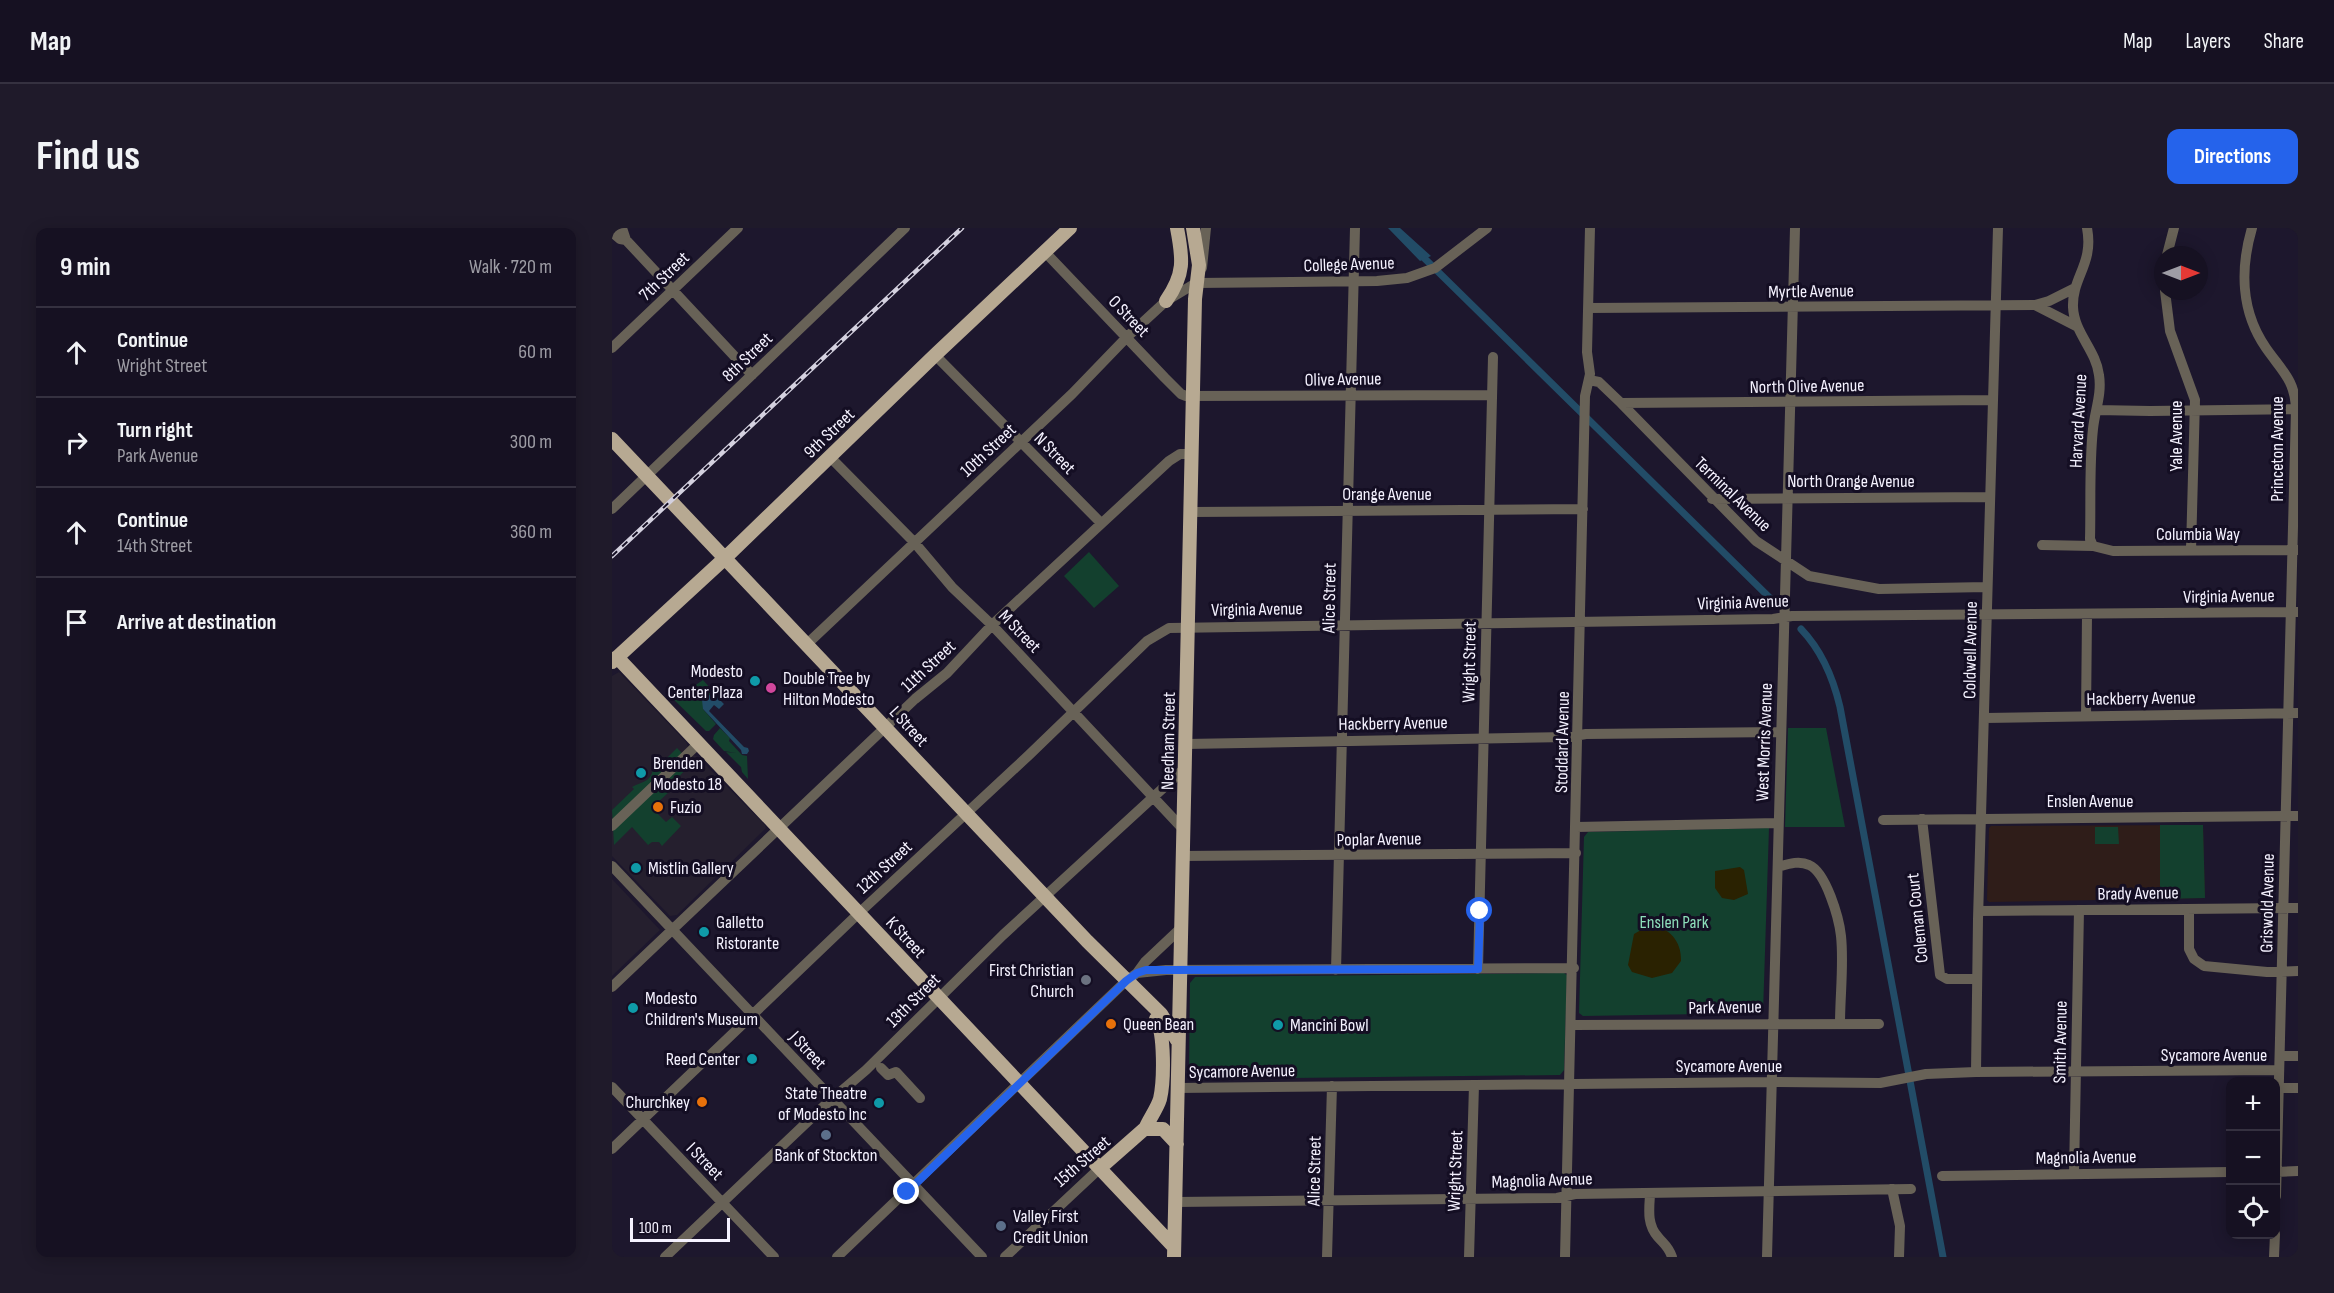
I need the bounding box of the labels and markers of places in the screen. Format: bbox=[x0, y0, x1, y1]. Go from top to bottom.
place label: Modesto Center Plaza bbox=[667, 661, 743, 703]
place label: Double Tree by Hilton Modesto bbox=[783, 668, 874, 710]
marker: Modesto Center Plaza bbox=[748, 674, 762, 688]
marker: Double Tree by Hilton Modesto bbox=[764, 681, 778, 695]
place label: Brenden Modesto 18 bbox=[653, 753, 722, 795]
marker: Brenden Modesto 18 bbox=[634, 766, 648, 780]
place label: Fuzio bbox=[670, 797, 702, 818]
marker: Fuzio bbox=[651, 800, 665, 814]
place label: Mistlin Gallery bbox=[648, 858, 734, 879]
marker: Mistlin Gallery bbox=[629, 861, 643, 875]
place label: Galletto Ristorante bbox=[716, 912, 779, 954]
marker: Galletto Ristorante bbox=[697, 925, 711, 939]
place label: First Christian Church bbox=[989, 960, 1074, 1002]
marker: First Christian Church bbox=[1079, 973, 1093, 987]
place label: Modesto Children's Museum bbox=[645, 988, 758, 1030]
marker: Modesto Children's Museum bbox=[626, 1001, 640, 1015]
place label: Queen Bean bbox=[1123, 1014, 1194, 1035]
place label: Mancini Bowl bbox=[1290, 1015, 1369, 1036]
marker: Queen Bean bbox=[1104, 1017, 1118, 1031]
marker: Mancini Bowl bbox=[1271, 1018, 1285, 1032]
place label: Reed Center bbox=[666, 1049, 740, 1070]
marker: Reed Center bbox=[745, 1052, 759, 1066]
place label: State Theatre of Modesto Inc bbox=[778, 1083, 867, 1125]
place label: Churchkey bbox=[626, 1092, 690, 1113]
marker: Churchkey bbox=[695, 1095, 709, 1109]
marker: State Theatre of Modesto Inc bbox=[872, 1096, 886, 1110]
marker: Bank of Stockton bbox=[819, 1128, 833, 1142]
place label: Bank of Stockton bbox=[774, 1145, 878, 1166]
place label: Valley First Credit Union bbox=[1013, 1206, 1088, 1248]
marker: Valley First Credit Union bbox=[994, 1219, 1008, 1233]

